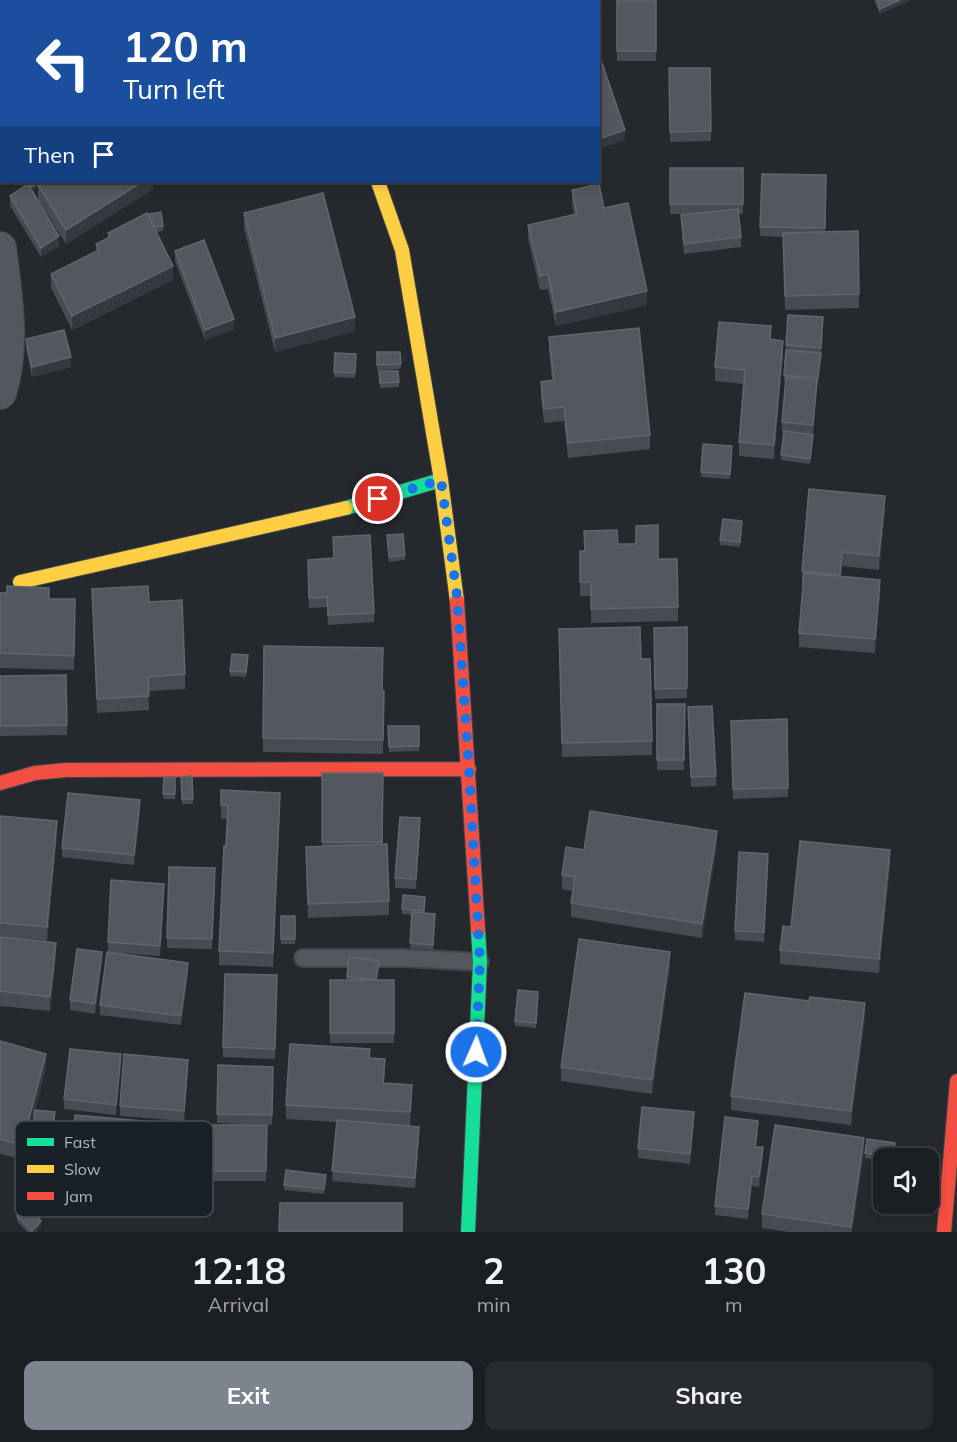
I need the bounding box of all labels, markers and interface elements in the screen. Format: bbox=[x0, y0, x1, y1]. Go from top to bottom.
text: 120 m bbox=[123, 20, 248, 73]
icon: left bbox=[24, 24, 102, 102]
text: Turn left bbox=[123, 72, 225, 106]
icon: arrive bbox=[87, 138, 120, 171]
text: Then bbox=[24, 141, 75, 169]
pin bbox=[352, 473, 403, 524]
icon: arrive bbox=[361, 482, 394, 515]
position arrow bbox=[444, 1020, 508, 1084]
legend bbox=[15, 1121, 213, 1217]
text: Fast bbox=[64, 1132, 96, 1152]
map controls bbox=[873, 1148, 939, 1214]
button: sound bbox=[873, 1148, 939, 1214]
text: Slow bbox=[64, 1159, 101, 1179]
text: Jam bbox=[64, 1186, 93, 1206]
text: 12:18 bbox=[191, 1248, 286, 1293]
text: 2 bbox=[483, 1248, 505, 1293]
text: 130 bbox=[701, 1248, 766, 1293]
text: Arrival bbox=[208, 1292, 269, 1317]
text: min bbox=[477, 1292, 511, 1317]
text: m bbox=[725, 1292, 743, 1317]
button: Exit bbox=[24, 1361, 473, 1430]
button: Share bbox=[485, 1361, 933, 1430]

